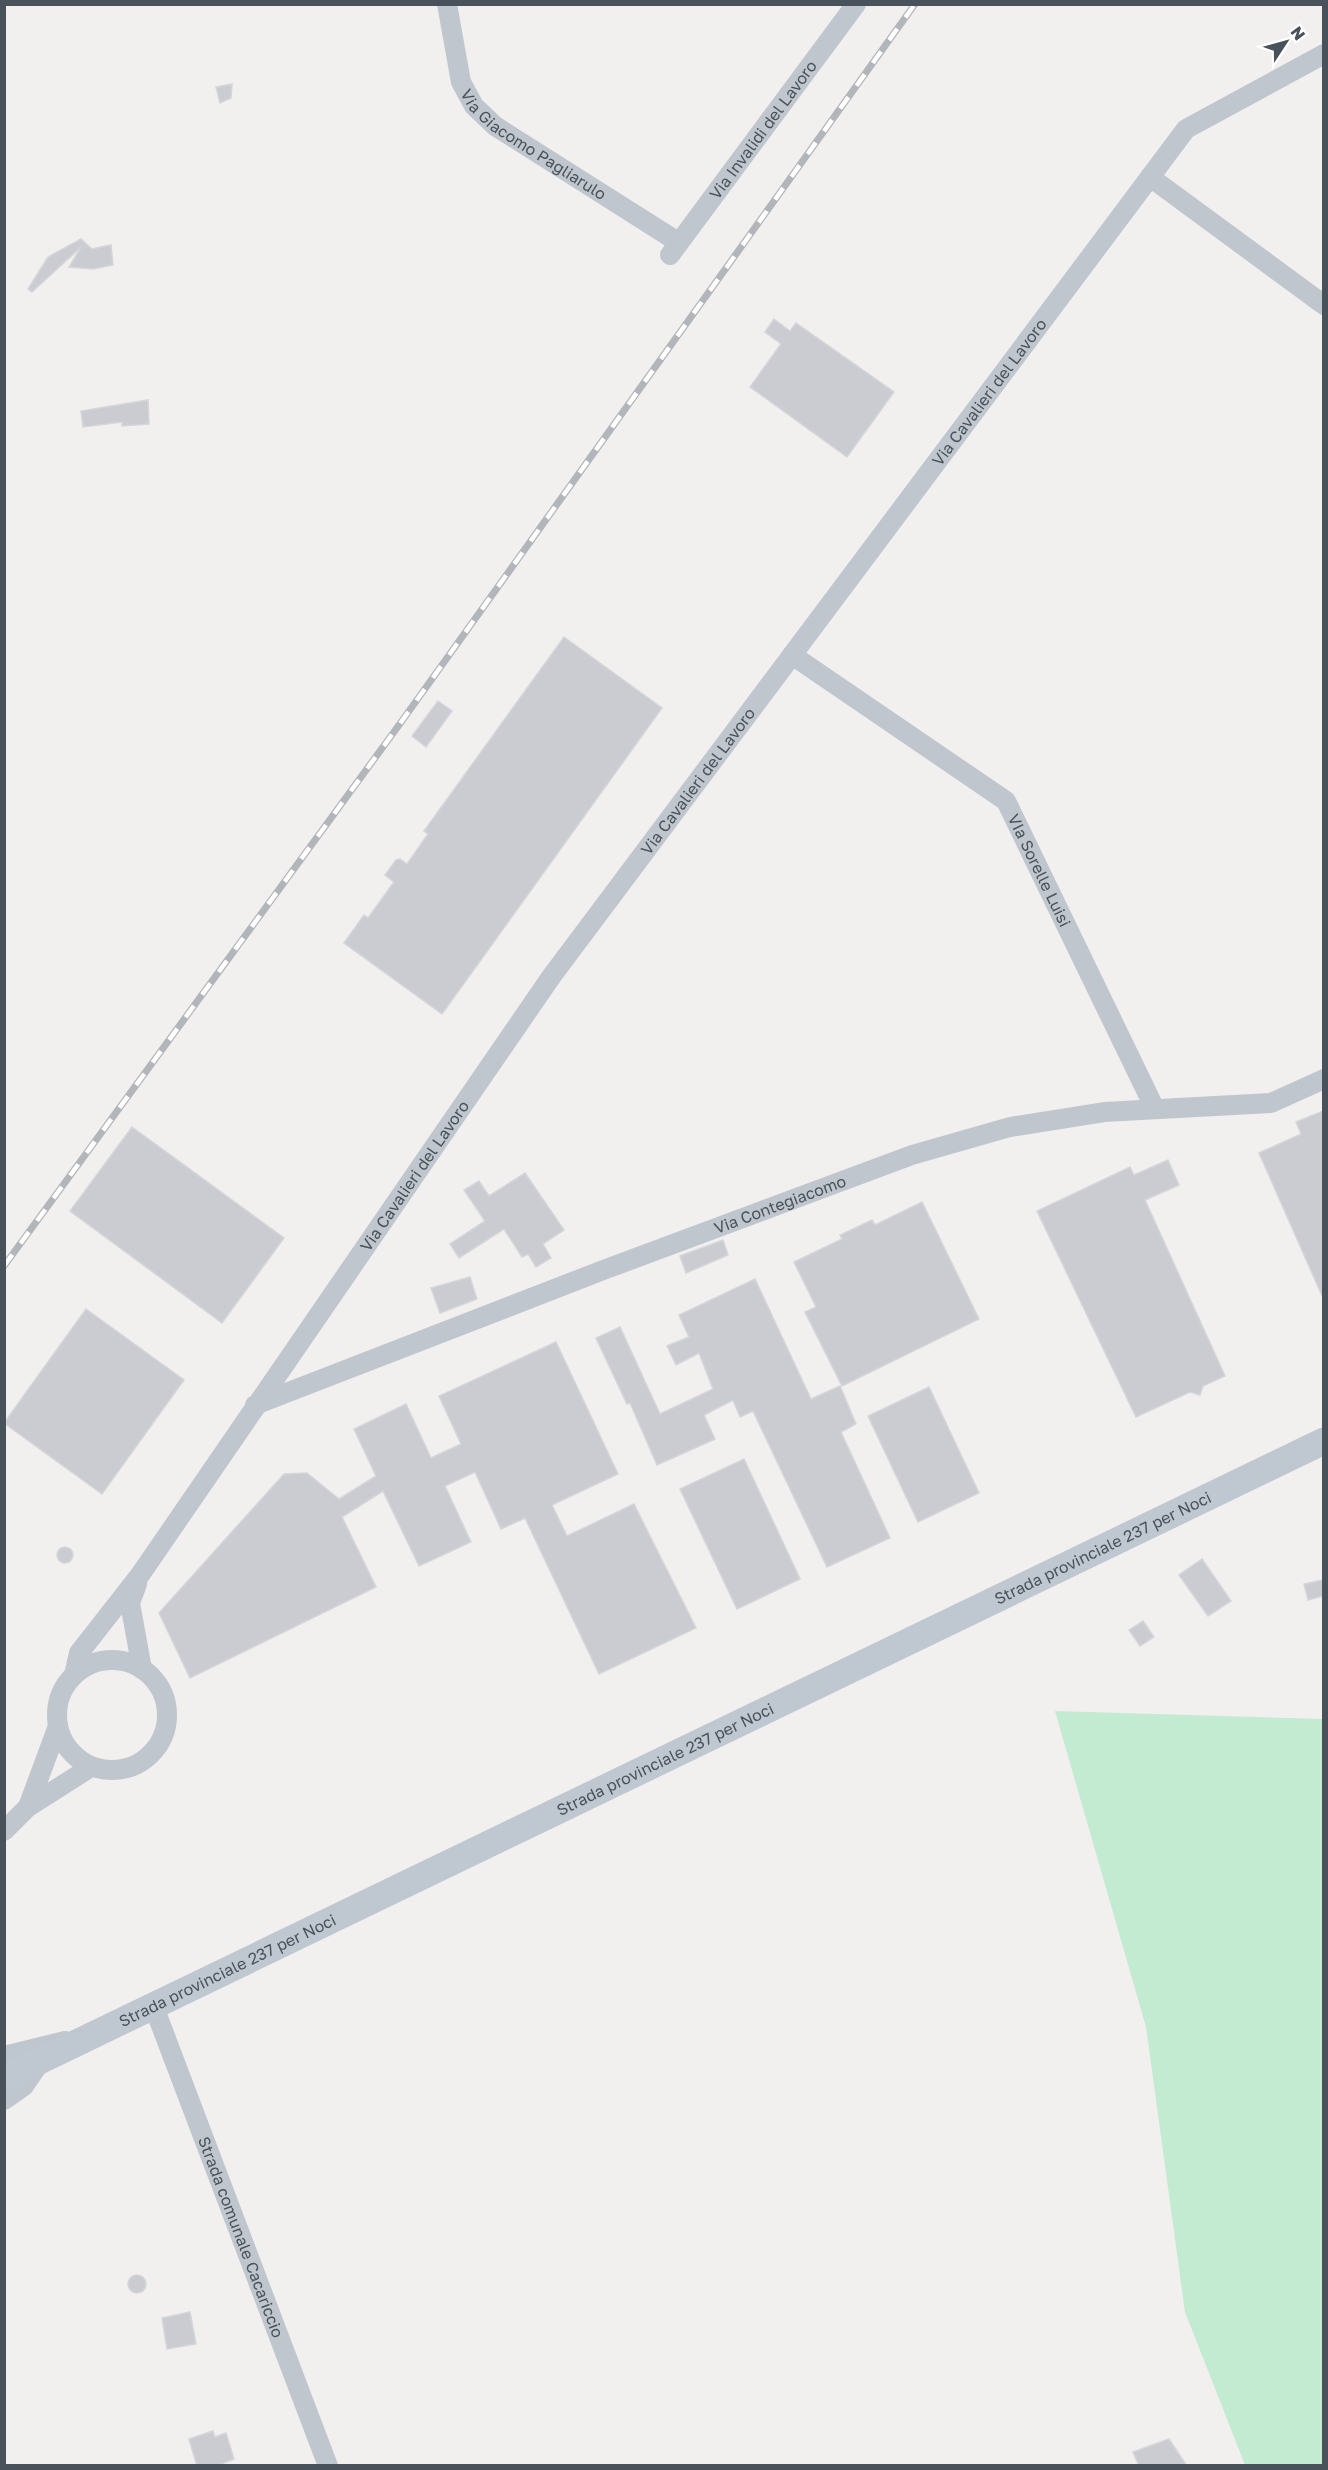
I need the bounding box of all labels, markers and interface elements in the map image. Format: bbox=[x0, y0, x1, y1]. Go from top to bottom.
north arrow bbox=[1256, 12, 1316, 72]
text: N bbox=[1286, 22, 1310, 44]
street label: Via Invalidi del Lavoro bbox=[705, 56, 821, 203]
street label: Via Giacomo Pagliarulo bbox=[457, 85, 610, 204]
street label: Via Cavalieri del Lavoro bbox=[927, 314, 1051, 470]
street label: Via Cavalieri del Lavoro bbox=[636, 704, 759, 859]
street label: VIa Sorelle Luisi bbox=[1004, 811, 1075, 930]
street label: Via Cavalieri del Lavoro bbox=[356, 1096, 473, 1255]
street label: Via Contegiacomo bbox=[711, 1171, 849, 1238]
street label: Strada provinciale 237 per Noci bbox=[991, 1487, 1214, 1609]
street label: Strada provinciale 237 per Noci bbox=[553, 1698, 777, 1820]
street label: Strada provinciale 237 per Noci bbox=[116, 1909, 339, 2031]
street label: Strada comunale Cacariccio bbox=[194, 2134, 288, 2340]

